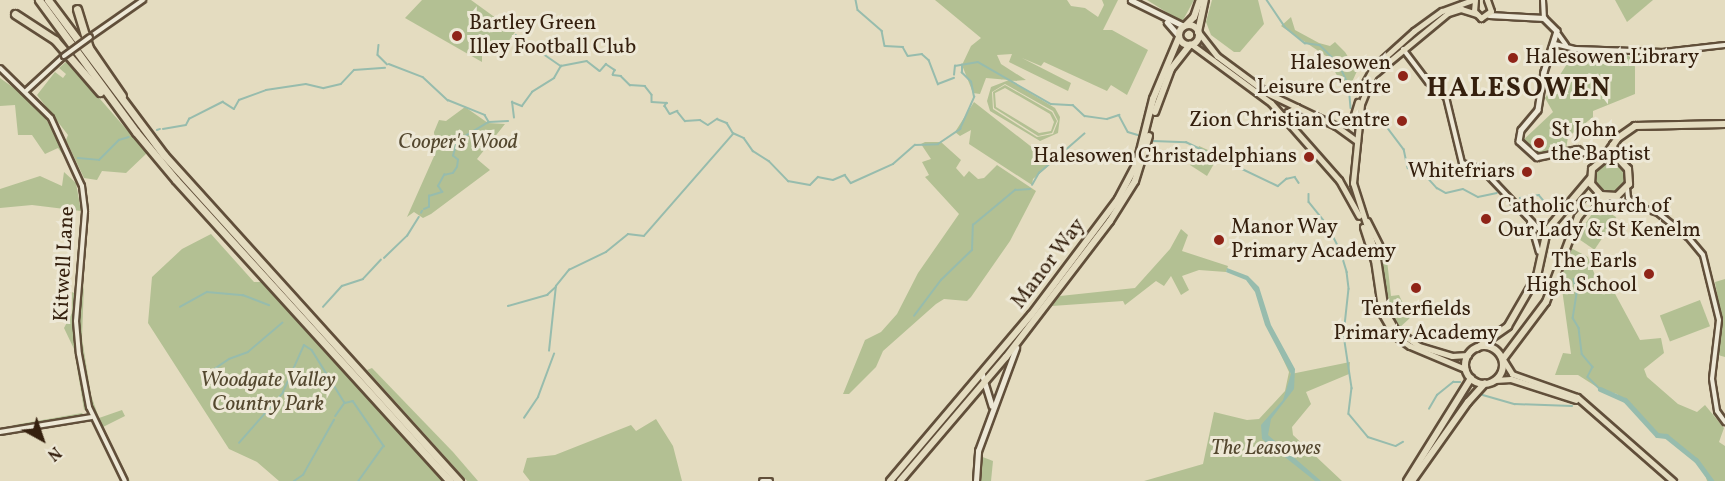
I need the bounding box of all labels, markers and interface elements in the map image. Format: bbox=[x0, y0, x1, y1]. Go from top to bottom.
place label: Bartley Green Illey Football Club bbox=[469, 11, 637, 61]
marker: Bartley Green Illey Football Club bbox=[450, 29, 464, 43]
place label: Halesowen Library bbox=[1525, 45, 1699, 71]
place label: Halesowen Leisure Centre bbox=[1257, 51, 1391, 101]
marker: Halesowen Library bbox=[1506, 51, 1520, 65]
marker: Halesowen Leisure Centre bbox=[1396, 69, 1410, 83]
district label: HALESOWEN bbox=[1427, 74, 1611, 106]
place label: Zion Christian Centre bbox=[1189, 108, 1390, 134]
marker: Zion Christian Centre bbox=[1395, 114, 1409, 128]
place label: St John the Baptist bbox=[1551, 118, 1651, 168]
park label: Cooper's Wood bbox=[398, 130, 518, 156]
marker: St John the Baptist bbox=[1532, 136, 1546, 150]
place label: Halesowen Christadelphians bbox=[1033, 144, 1297, 170]
marker: Halesowen Christadelphians bbox=[1302, 150, 1316, 164]
place label: Whitefriars bbox=[1408, 159, 1515, 185]
marker: Whitefriars bbox=[1520, 165, 1534, 179]
place label: Catholic Church of Our Lady & St Kenelm bbox=[1498, 194, 1701, 244]
street label: Kitwell Lane bbox=[49, 206, 81, 322]
marker: Catholic Church of Our Lady & St Kenelm bbox=[1479, 212, 1493, 226]
street label: Manor Way bbox=[1007, 213, 1091, 315]
place label: Manor Way Primary Academy bbox=[1231, 215, 1397, 265]
marker: Manor Way Primary Academy bbox=[1212, 233, 1226, 247]
place label: The Earls High School bbox=[1526, 249, 1637, 299]
marker: The Earls High School bbox=[1642, 267, 1656, 281]
marker: Tenterfields Primary Academy bbox=[1409, 281, 1423, 295]
place label: Tenterfields Primary Academy bbox=[1333, 297, 1499, 347]
park label: Woodgate Valley Country Park bbox=[200, 368, 336, 418]
north arrow bbox=[12, 409, 72, 469]
park label: The Leasowes bbox=[1211, 436, 1321, 462]
text: N bbox=[42, 441, 65, 465]

